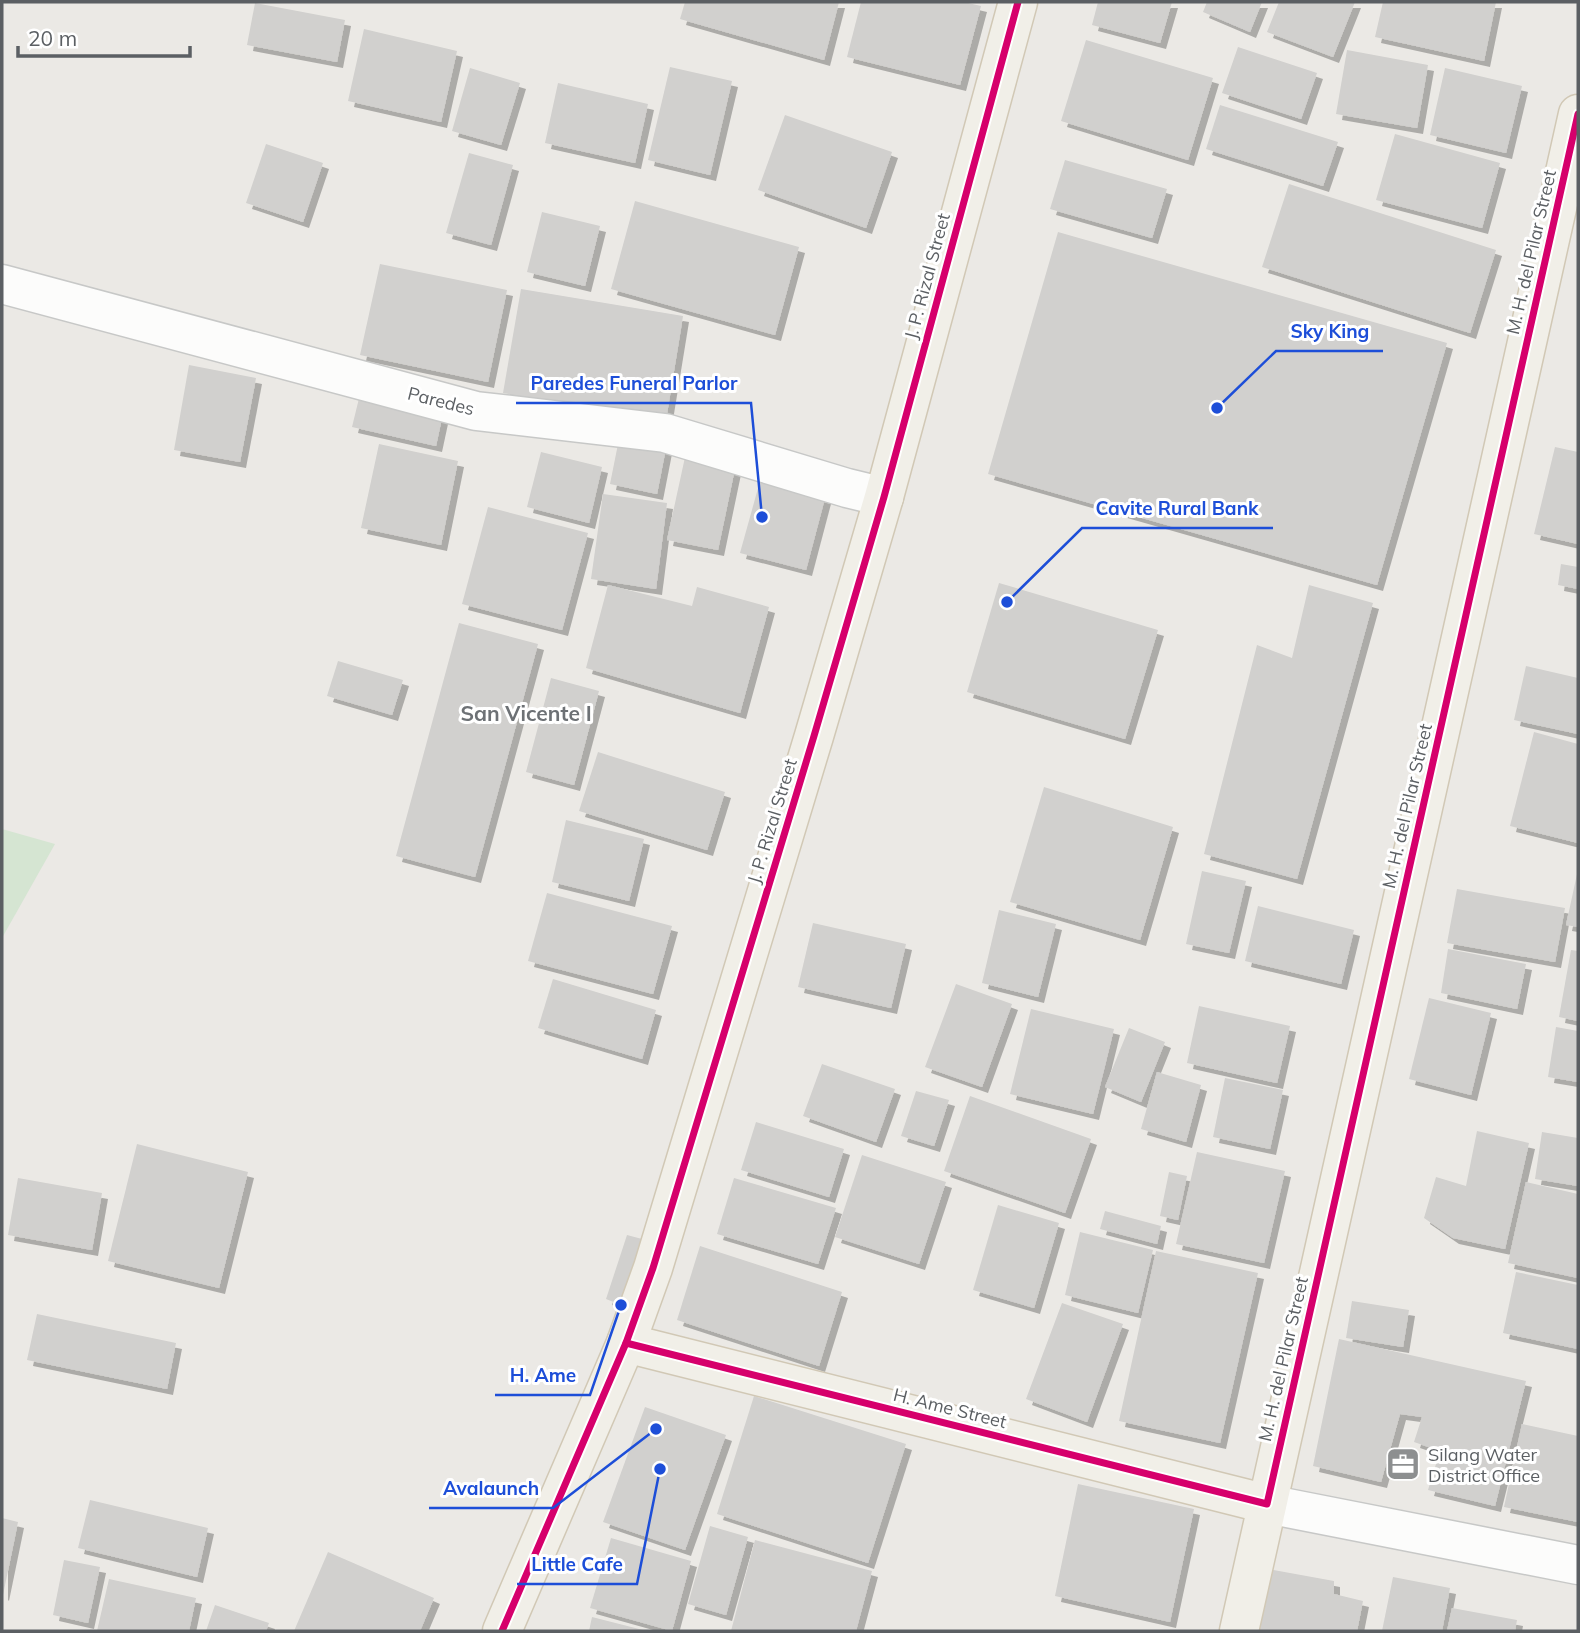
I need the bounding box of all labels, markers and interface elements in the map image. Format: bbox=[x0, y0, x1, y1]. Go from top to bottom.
scale bar bbox=[18, 14, 189, 58]
text: 20 m bbox=[28, 25, 77, 51]
street label: M. H. del Pilar Street bbox=[1501, 167, 1561, 337]
street label: J. P. Rizal Street bbox=[899, 210, 955, 342]
callout: Sky King bbox=[1276, 311, 1383, 351]
text: Sky King bbox=[1291, 319, 1369, 343]
callout: Paredes Funeral Parlor bbox=[516, 363, 751, 403]
text: Paredes Funeral Parlor bbox=[531, 371, 738, 395]
street label: Paredes bbox=[405, 382, 477, 420]
callout: Cavite Rural Bank bbox=[1082, 488, 1273, 528]
text: Cavite Rural Bank bbox=[1095, 496, 1259, 520]
district label: San Vicente I bbox=[460, 700, 592, 726]
street label: M. H. del Pilar Street bbox=[1377, 721, 1437, 891]
street label: J. P. Rizal Street bbox=[742, 756, 802, 886]
street label: M. H. del Pilar Street bbox=[1253, 1274, 1313, 1444]
callout: H. Ame bbox=[495, 1355, 590, 1395]
text: H. Ame bbox=[510, 1363, 576, 1387]
street label: H. Ame Street bbox=[891, 1383, 1009, 1433]
place label: Silang Water District Office bbox=[1428, 1443, 1540, 1487]
office icon: Silang Water District Office bbox=[1384, 1445, 1422, 1483]
callout: Avalaunch bbox=[429, 1468, 553, 1508]
text: Avalaunch bbox=[443, 1476, 539, 1500]
callout: Little Cafe bbox=[517, 1544, 637, 1584]
text: Little Cafe bbox=[531, 1552, 623, 1576]

